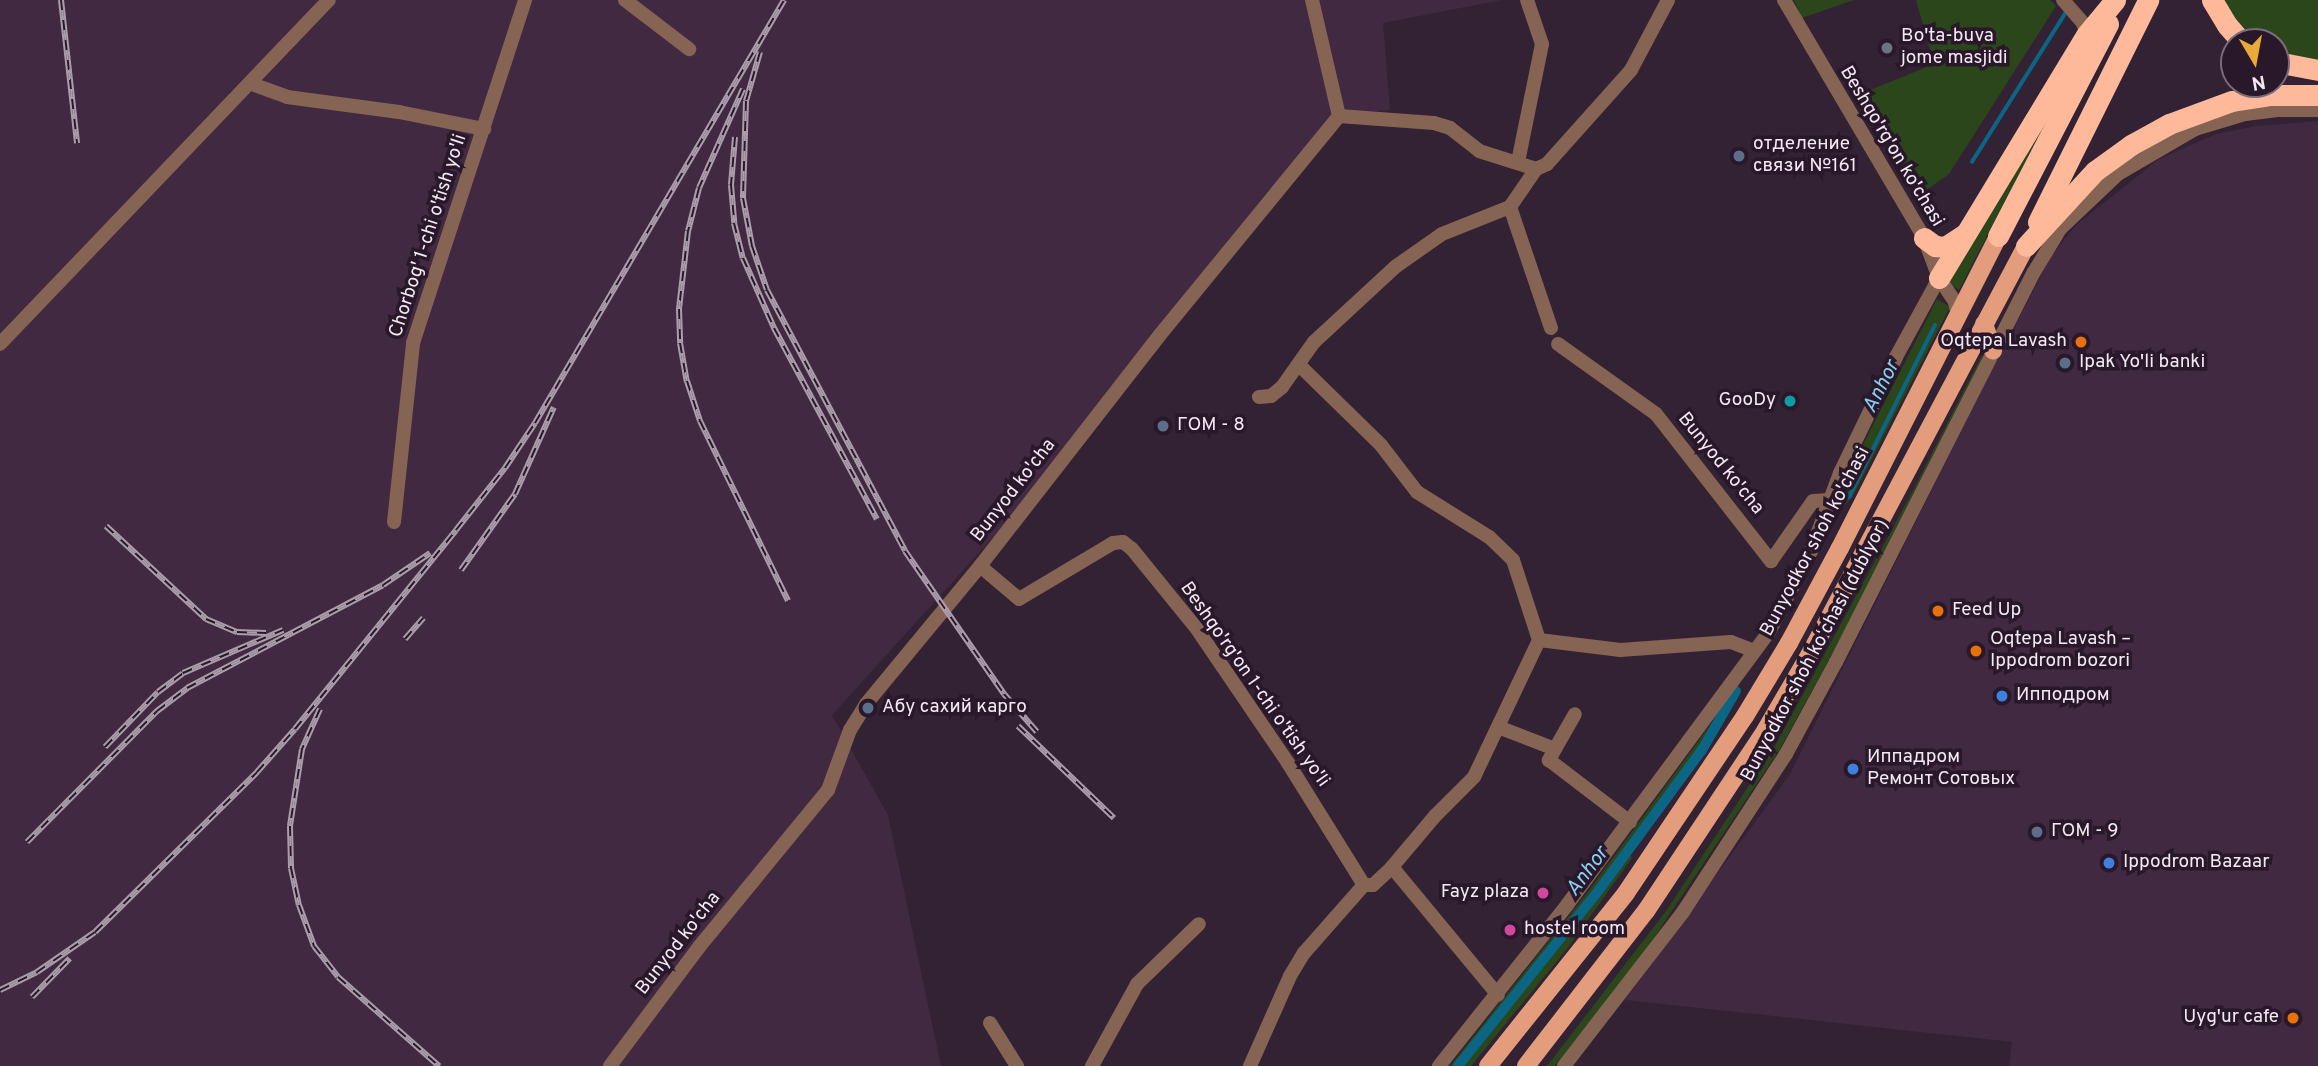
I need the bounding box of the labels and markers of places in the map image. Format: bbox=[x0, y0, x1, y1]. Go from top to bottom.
place label: Bo'ta-buva jome masjidi bbox=[1901, 26, 2008, 70]
marker: Bo'ta-buva jome masjidi bbox=[1879, 40, 1895, 56]
place label: отделение связи №161 bbox=[1753, 134, 1857, 178]
marker: отделение связи №161 bbox=[1731, 148, 1747, 164]
place label: Oqtepa Lavash bbox=[1940, 331, 2067, 353]
marker: Oqtepa Lavash bbox=[2073, 334, 2089, 350]
place label: Ipak Yo'li banki bbox=[2079, 352, 2206, 374]
marker: Ipak Yo'li banki bbox=[2057, 355, 2073, 371]
place label: GooDy bbox=[1719, 390, 1776, 412]
marker: GooDy bbox=[1782, 393, 1798, 409]
place label: ГОМ - 8 bbox=[1177, 415, 1245, 437]
marker: ГОМ - 8 bbox=[1155, 418, 1171, 434]
place label: Feed Up bbox=[1952, 600, 2021, 622]
marker: Feed Up bbox=[1930, 603, 1946, 619]
place label: Oqtepa Lavash – Ippodrom bozori bbox=[1990, 629, 2131, 673]
marker: Oqtepa Lavash – Ippodrom bozori bbox=[1968, 643, 1984, 659]
place label: Ипподром bbox=[2016, 685, 2110, 707]
marker: Ипподром bbox=[1994, 688, 2010, 704]
place label: Абу сахий карго bbox=[882, 697, 1027, 719]
marker: Абу сахий карго bbox=[860, 700, 876, 716]
place label: Иппадром Ремонт Сотовых bbox=[1867, 747, 2015, 791]
marker: Иппадром Ремонт Сотовых bbox=[1845, 761, 1861, 777]
place label: ГОМ - 9 bbox=[2051, 821, 2118, 843]
marker: ГОМ - 9 bbox=[2029, 824, 2045, 840]
place label: Ippodrom Bazaar bbox=[2123, 852, 2270, 874]
marker: Ippodrom Bazaar bbox=[2101, 855, 2117, 871]
place label: Fayz plaza bbox=[1441, 882, 1529, 904]
marker: Fayz plaza bbox=[1535, 885, 1551, 901]
place label: hostel room bbox=[1524, 919, 1625, 941]
marker: hostel room bbox=[1502, 922, 1518, 938]
place label: Uyg'ur cafe bbox=[2183, 1007, 2279, 1029]
marker: Uyg'ur cafe bbox=[2285, 1010, 2301, 1026]

